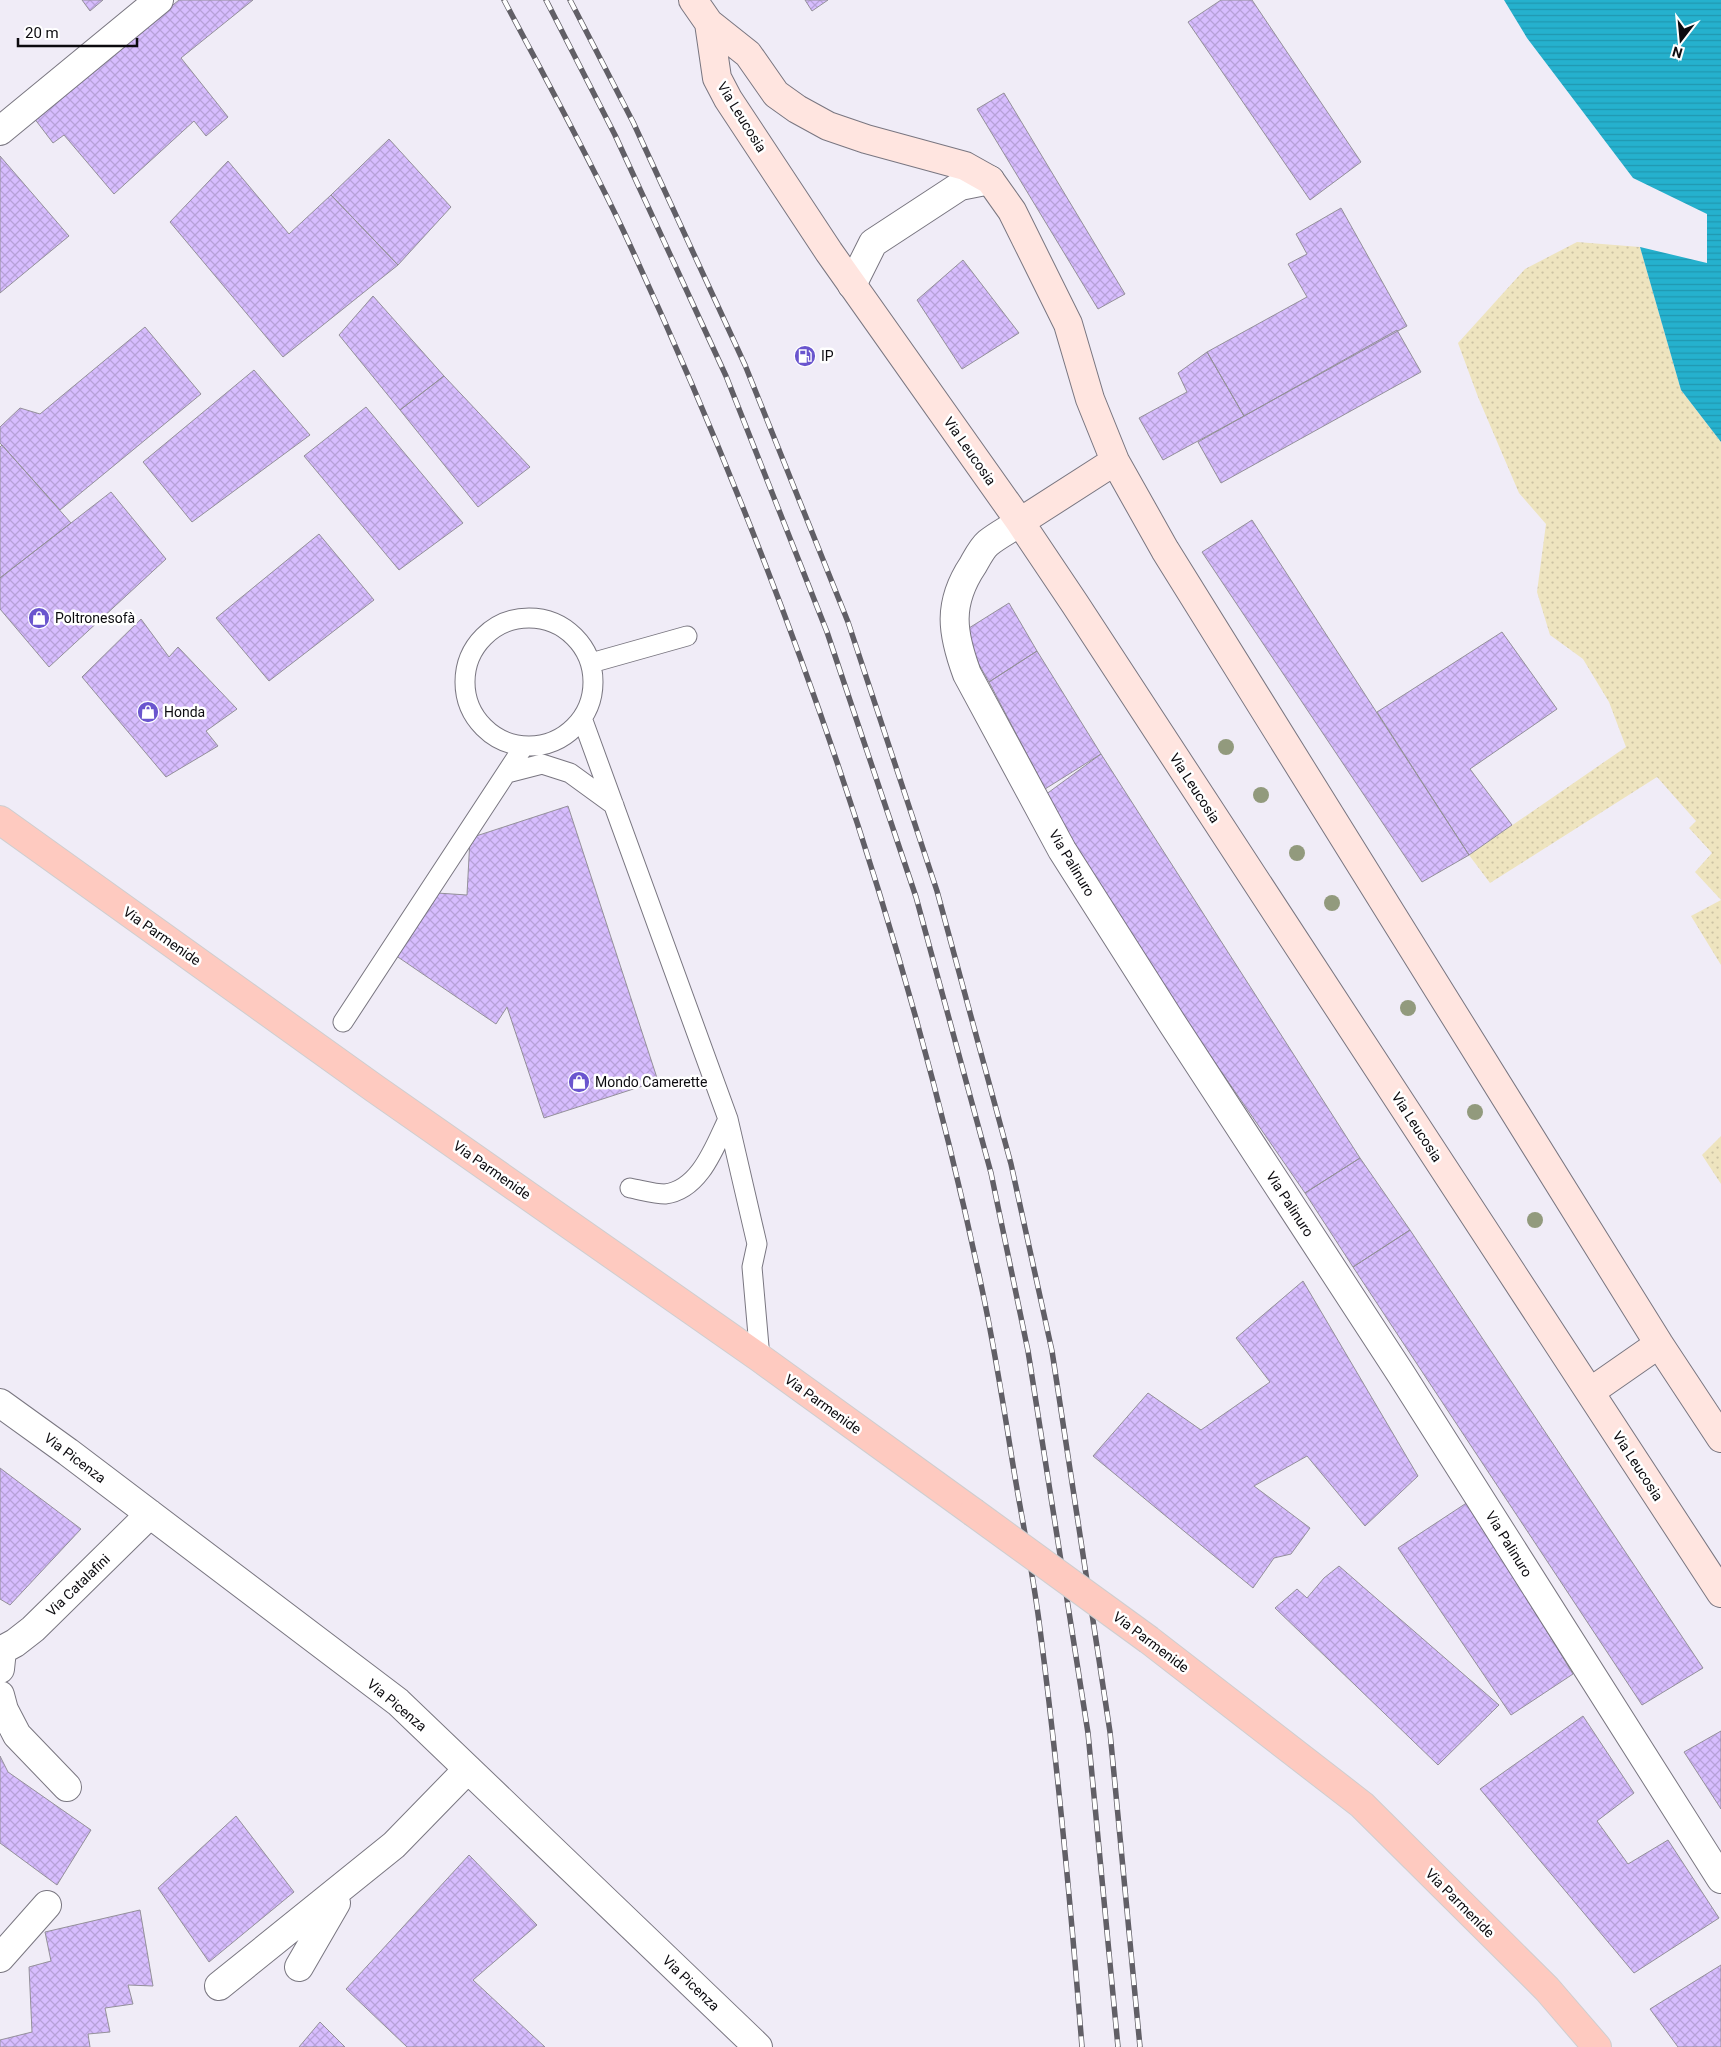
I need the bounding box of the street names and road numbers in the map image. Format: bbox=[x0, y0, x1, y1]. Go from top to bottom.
street label: Via Leucosia bbox=[714, 79, 770, 155]
street label: Via Leucosia bbox=[941, 414, 999, 488]
street label: Via Leucosia bbox=[1167, 750, 1223, 826]
street label: Via Palinuro bbox=[1046, 827, 1098, 899]
street label: Via Parmenide bbox=[120, 903, 204, 969]
street label: Via Leucosia bbox=[1389, 1089, 1445, 1165]
street label: Via Parmenide bbox=[450, 1137, 534, 1203]
street label: Via Palinuro bbox=[1263, 1168, 1317, 1240]
street label: Via Parmenide bbox=[782, 1371, 864, 1437]
street label: Via Leucosia bbox=[1610, 1428, 1666, 1504]
street label: Via Picenza bbox=[41, 1430, 109, 1486]
street label: Via Palinuro bbox=[1482, 1508, 1536, 1580]
street label: Via Catalafini bbox=[43, 1551, 113, 1619]
street label: Via Parmenide bbox=[1110, 1608, 1192, 1676]
street label: Via Picenza bbox=[364, 1676, 430, 1734]
street label: Via Parmenide bbox=[1422, 1865, 1498, 1941]
street label: Via Picenza bbox=[659, 1952, 723, 2014]

